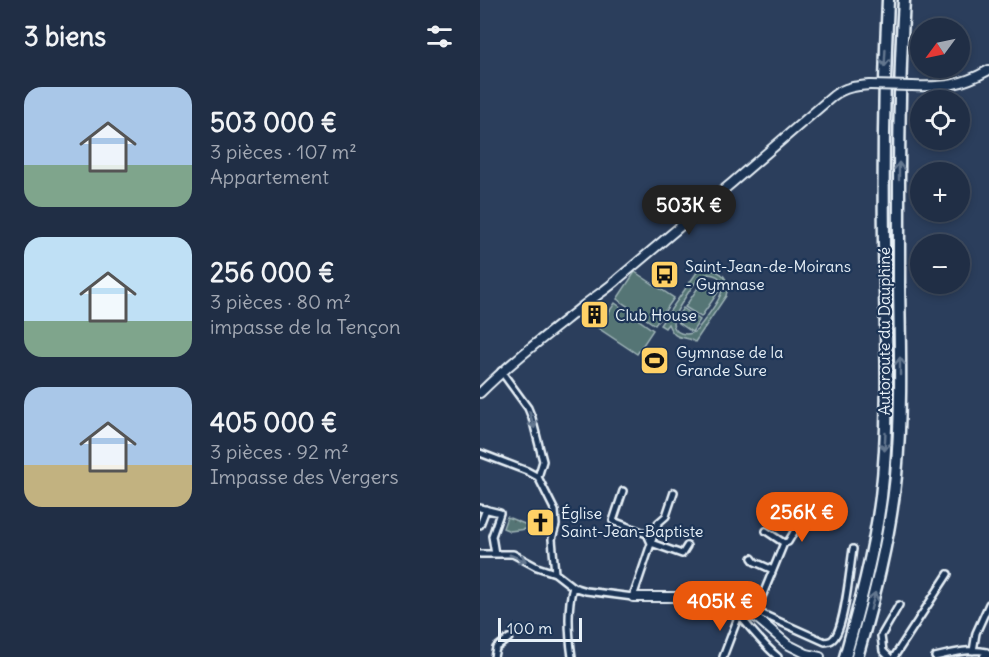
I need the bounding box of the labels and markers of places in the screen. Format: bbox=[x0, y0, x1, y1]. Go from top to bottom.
pin: 503K € bbox=[640, 185, 738, 236]
place label: Saint-Jean-de-Moirans - Gymnase bbox=[685, 256, 851, 294]
bus stop icon: Saint-Jean-de-Moirans - Gymnase bbox=[648, 259, 680, 291]
building icon: Club House bbox=[578, 299, 610, 331]
place label: Club House bbox=[615, 305, 697, 325]
place label: Gymnase de la Grande Sure bbox=[676, 342, 783, 380]
sports icon: Gymnase de la Grande Sure bbox=[639, 345, 671, 377]
pin: 256K € bbox=[753, 492, 851, 543]
place label: Église Saint-Jean-Baptiste bbox=[561, 503, 704, 541]
church icon: Église Saint-Jean-Baptiste bbox=[524, 506, 556, 538]
pin: 405K € bbox=[671, 581, 769, 632]

